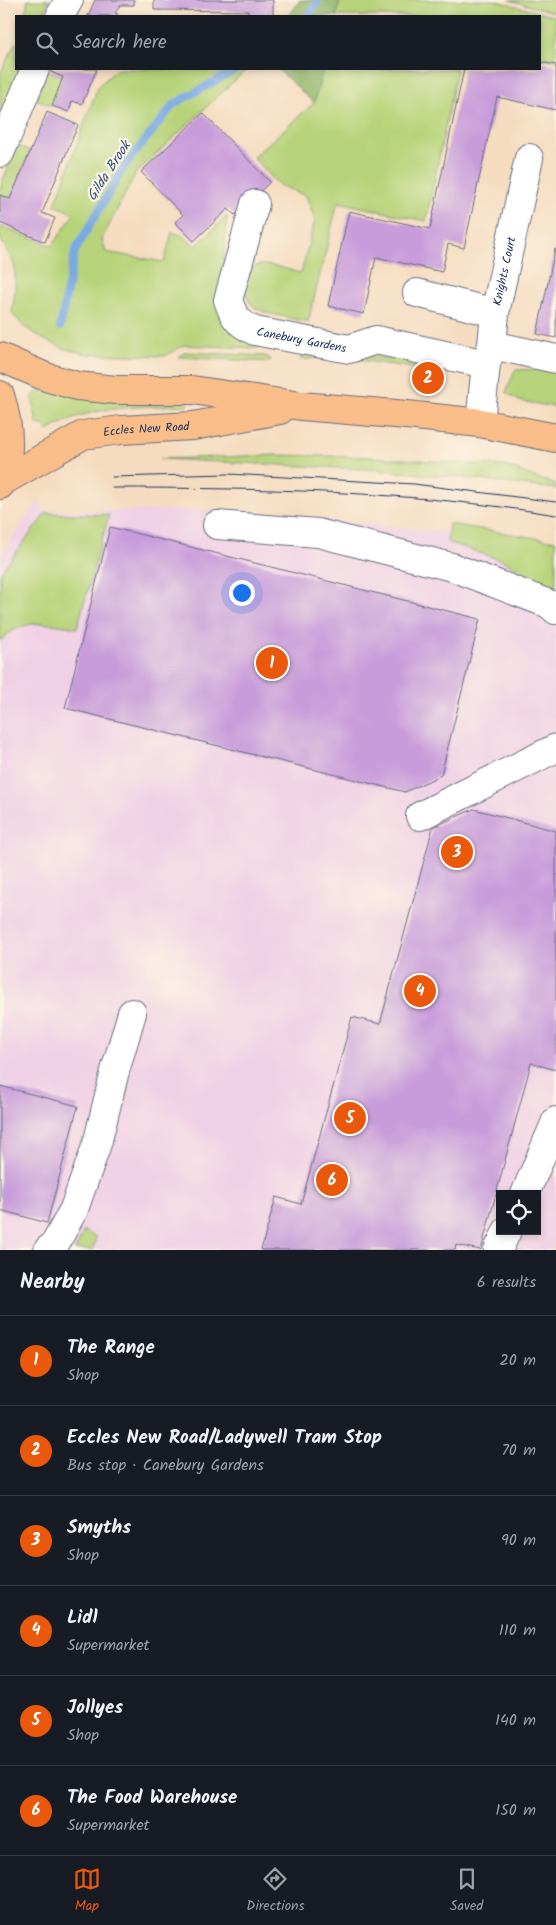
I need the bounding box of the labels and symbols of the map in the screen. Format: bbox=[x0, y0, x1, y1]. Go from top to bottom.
water label: Gilda Brook bbox=[81, 135, 138, 205]
street label: Knights Court bbox=[487, 235, 521, 307]
street label: Canebury Gardens bbox=[255, 322, 348, 358]
pin: 2 bbox=[412, 359, 444, 397]
street label: Eccles New Road bbox=[102, 417, 191, 442]
your location bbox=[229, 580, 255, 606]
pin: 1 bbox=[256, 644, 288, 682]
pin: 3 bbox=[441, 833, 473, 871]
pin: 4 bbox=[404, 972, 436, 1010]
pin: 5 bbox=[334, 1099, 366, 1137]
pin: 6 bbox=[316, 1161, 348, 1199]

